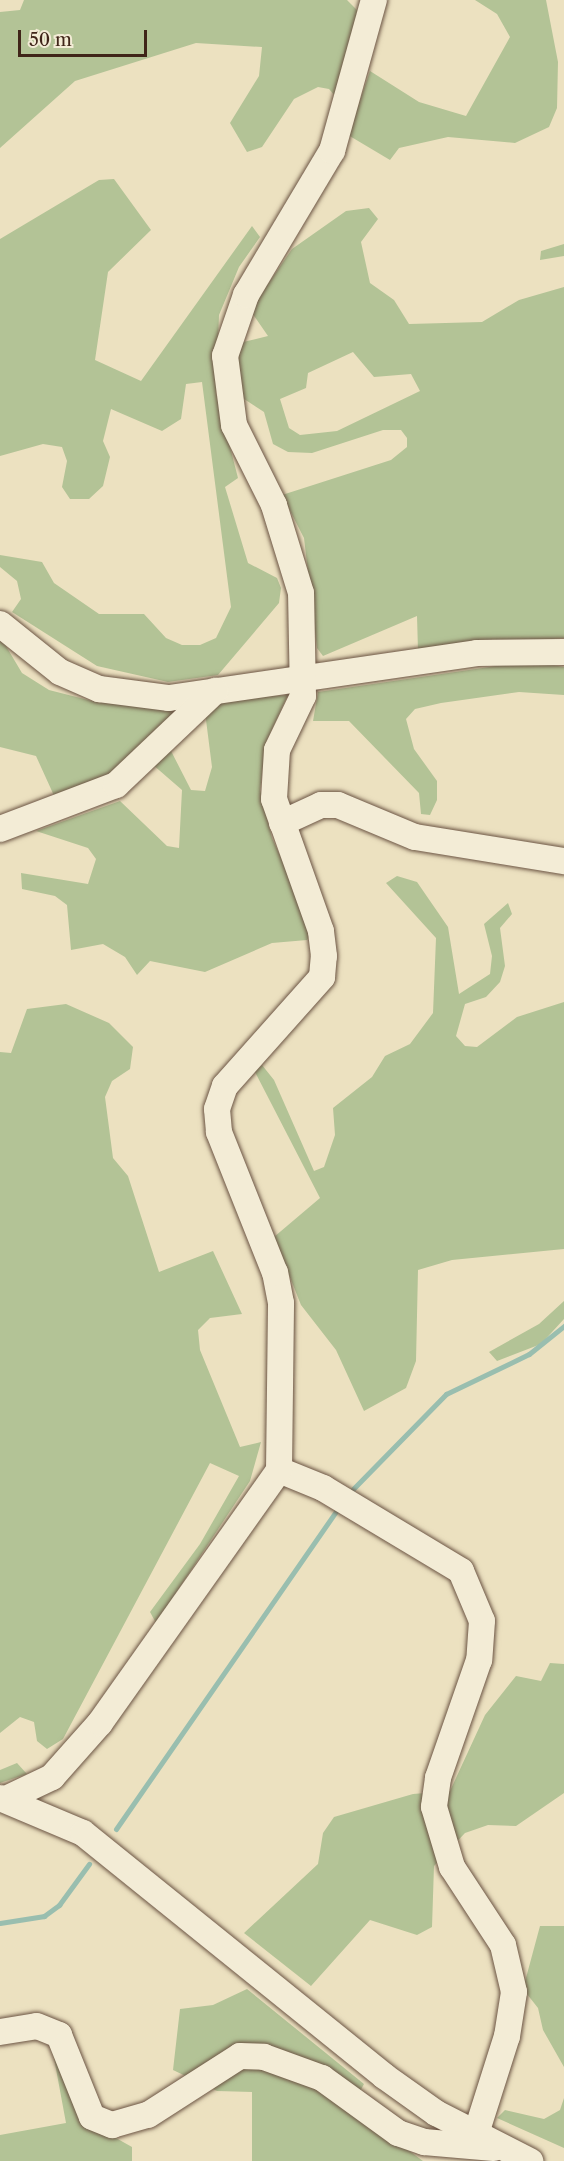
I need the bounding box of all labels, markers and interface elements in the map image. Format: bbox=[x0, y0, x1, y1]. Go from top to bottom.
scale bar bbox=[21, 18, 150, 56]
text: 50 m bbox=[29, 29, 72, 51]

